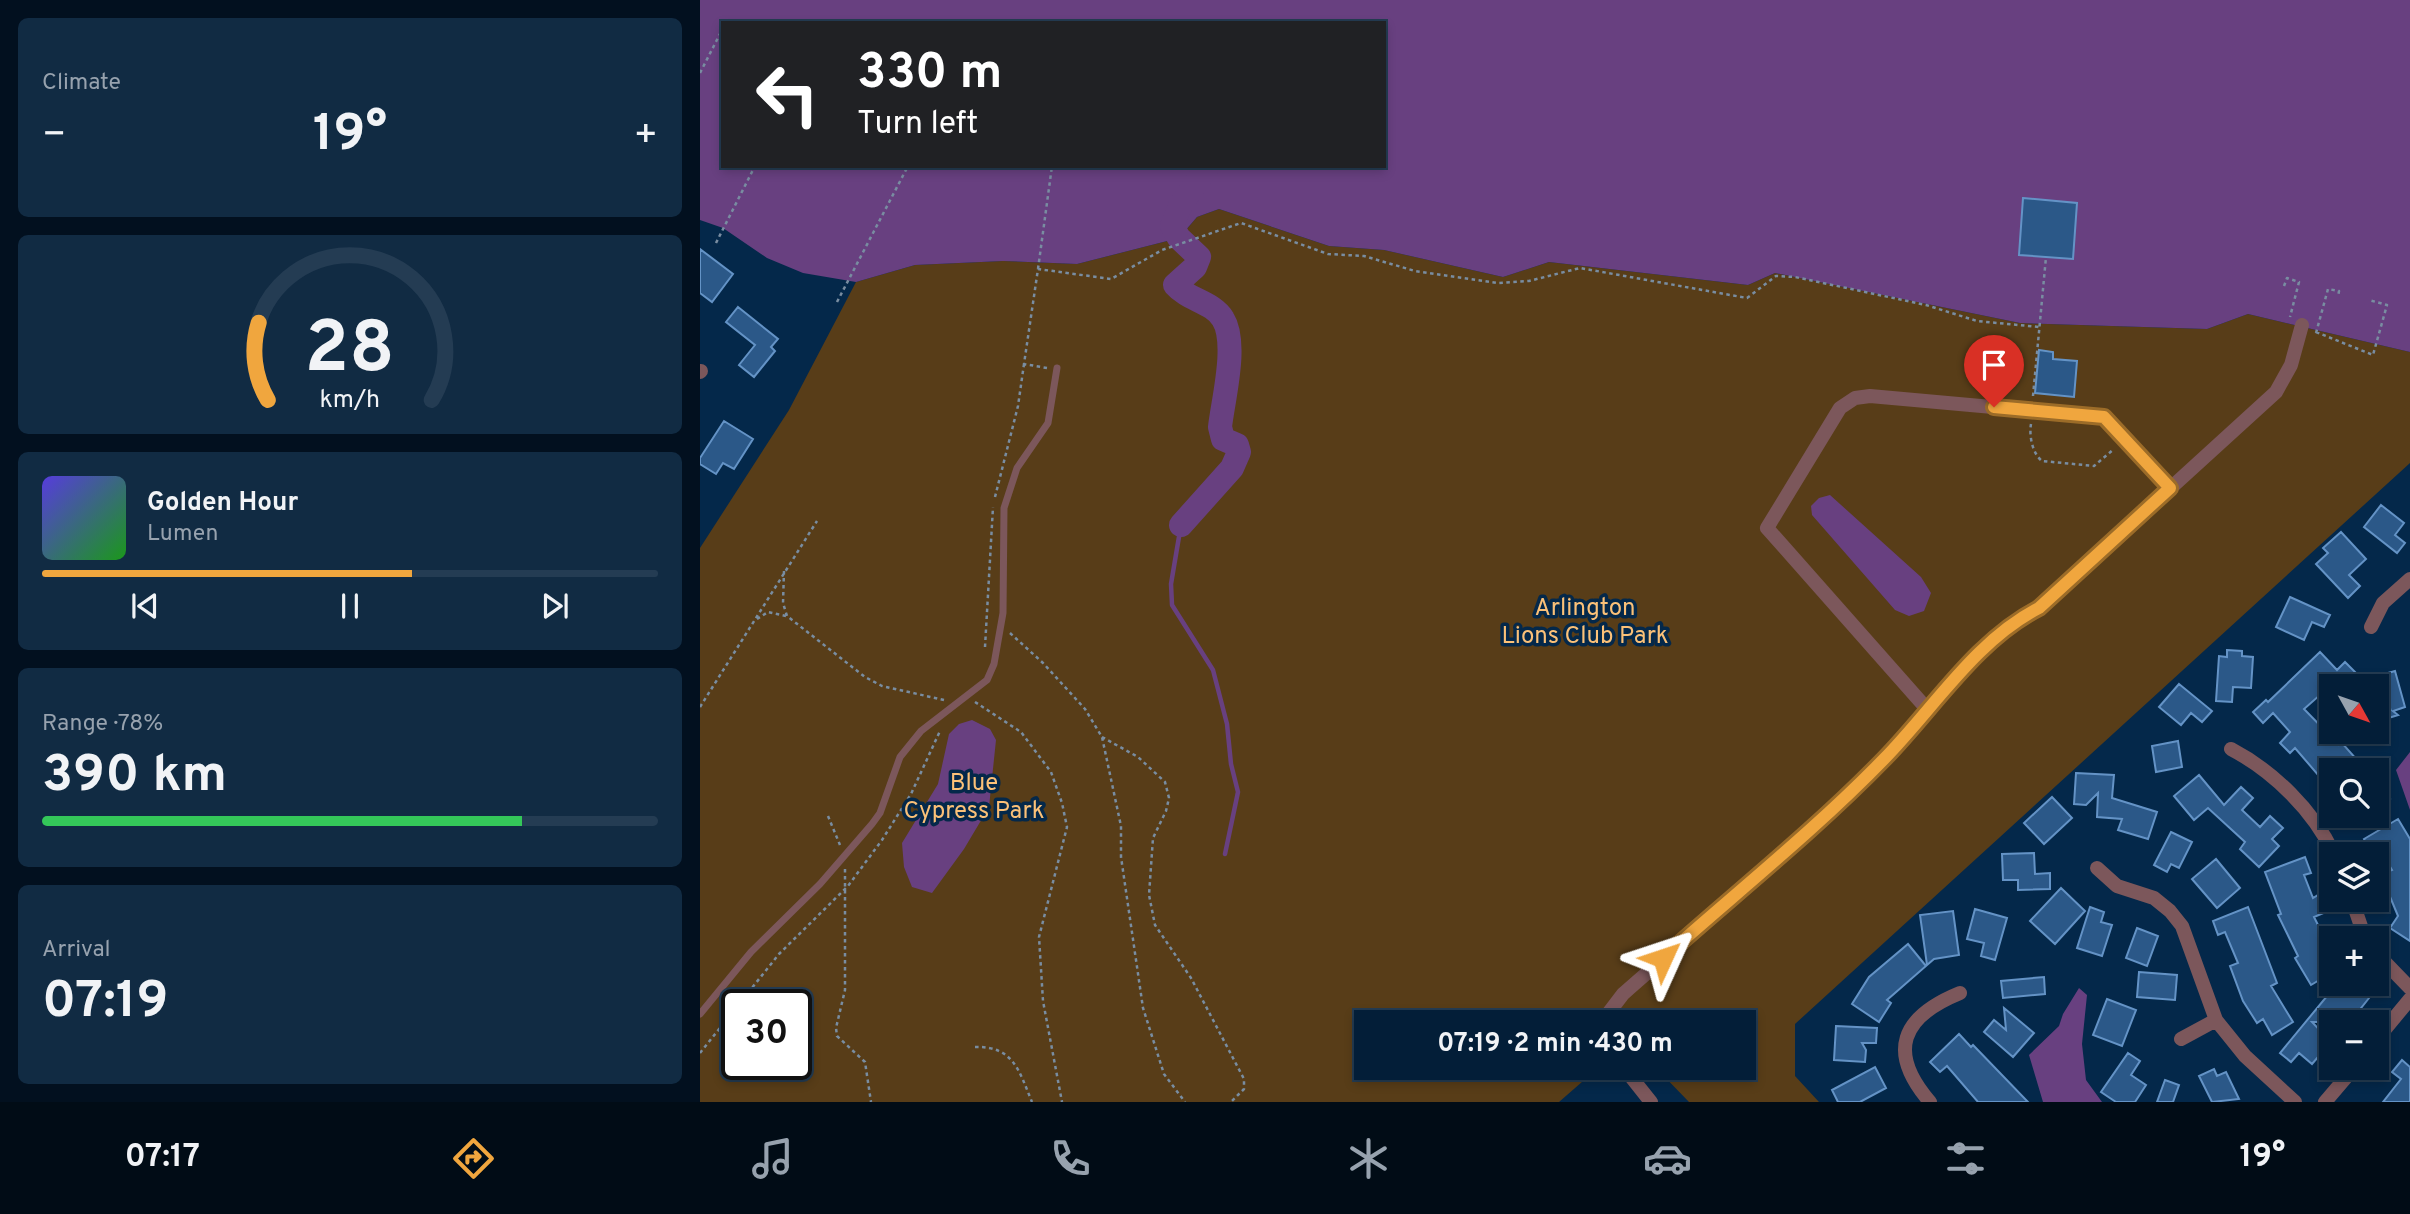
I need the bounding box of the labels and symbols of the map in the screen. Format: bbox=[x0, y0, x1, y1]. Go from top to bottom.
pin bbox=[1964, 335, 2024, 407]
park label: Arlington Lions Club Park bbox=[1501, 594, 1669, 652]
north arrow bbox=[2319, 674, 2389, 744]
park label: Blue Cypress Park bbox=[904, 769, 1044, 827]
position arrow bbox=[1626, 921, 1700, 995]
speed limit sign: 30 bbox=[721, 989, 812, 1080]

